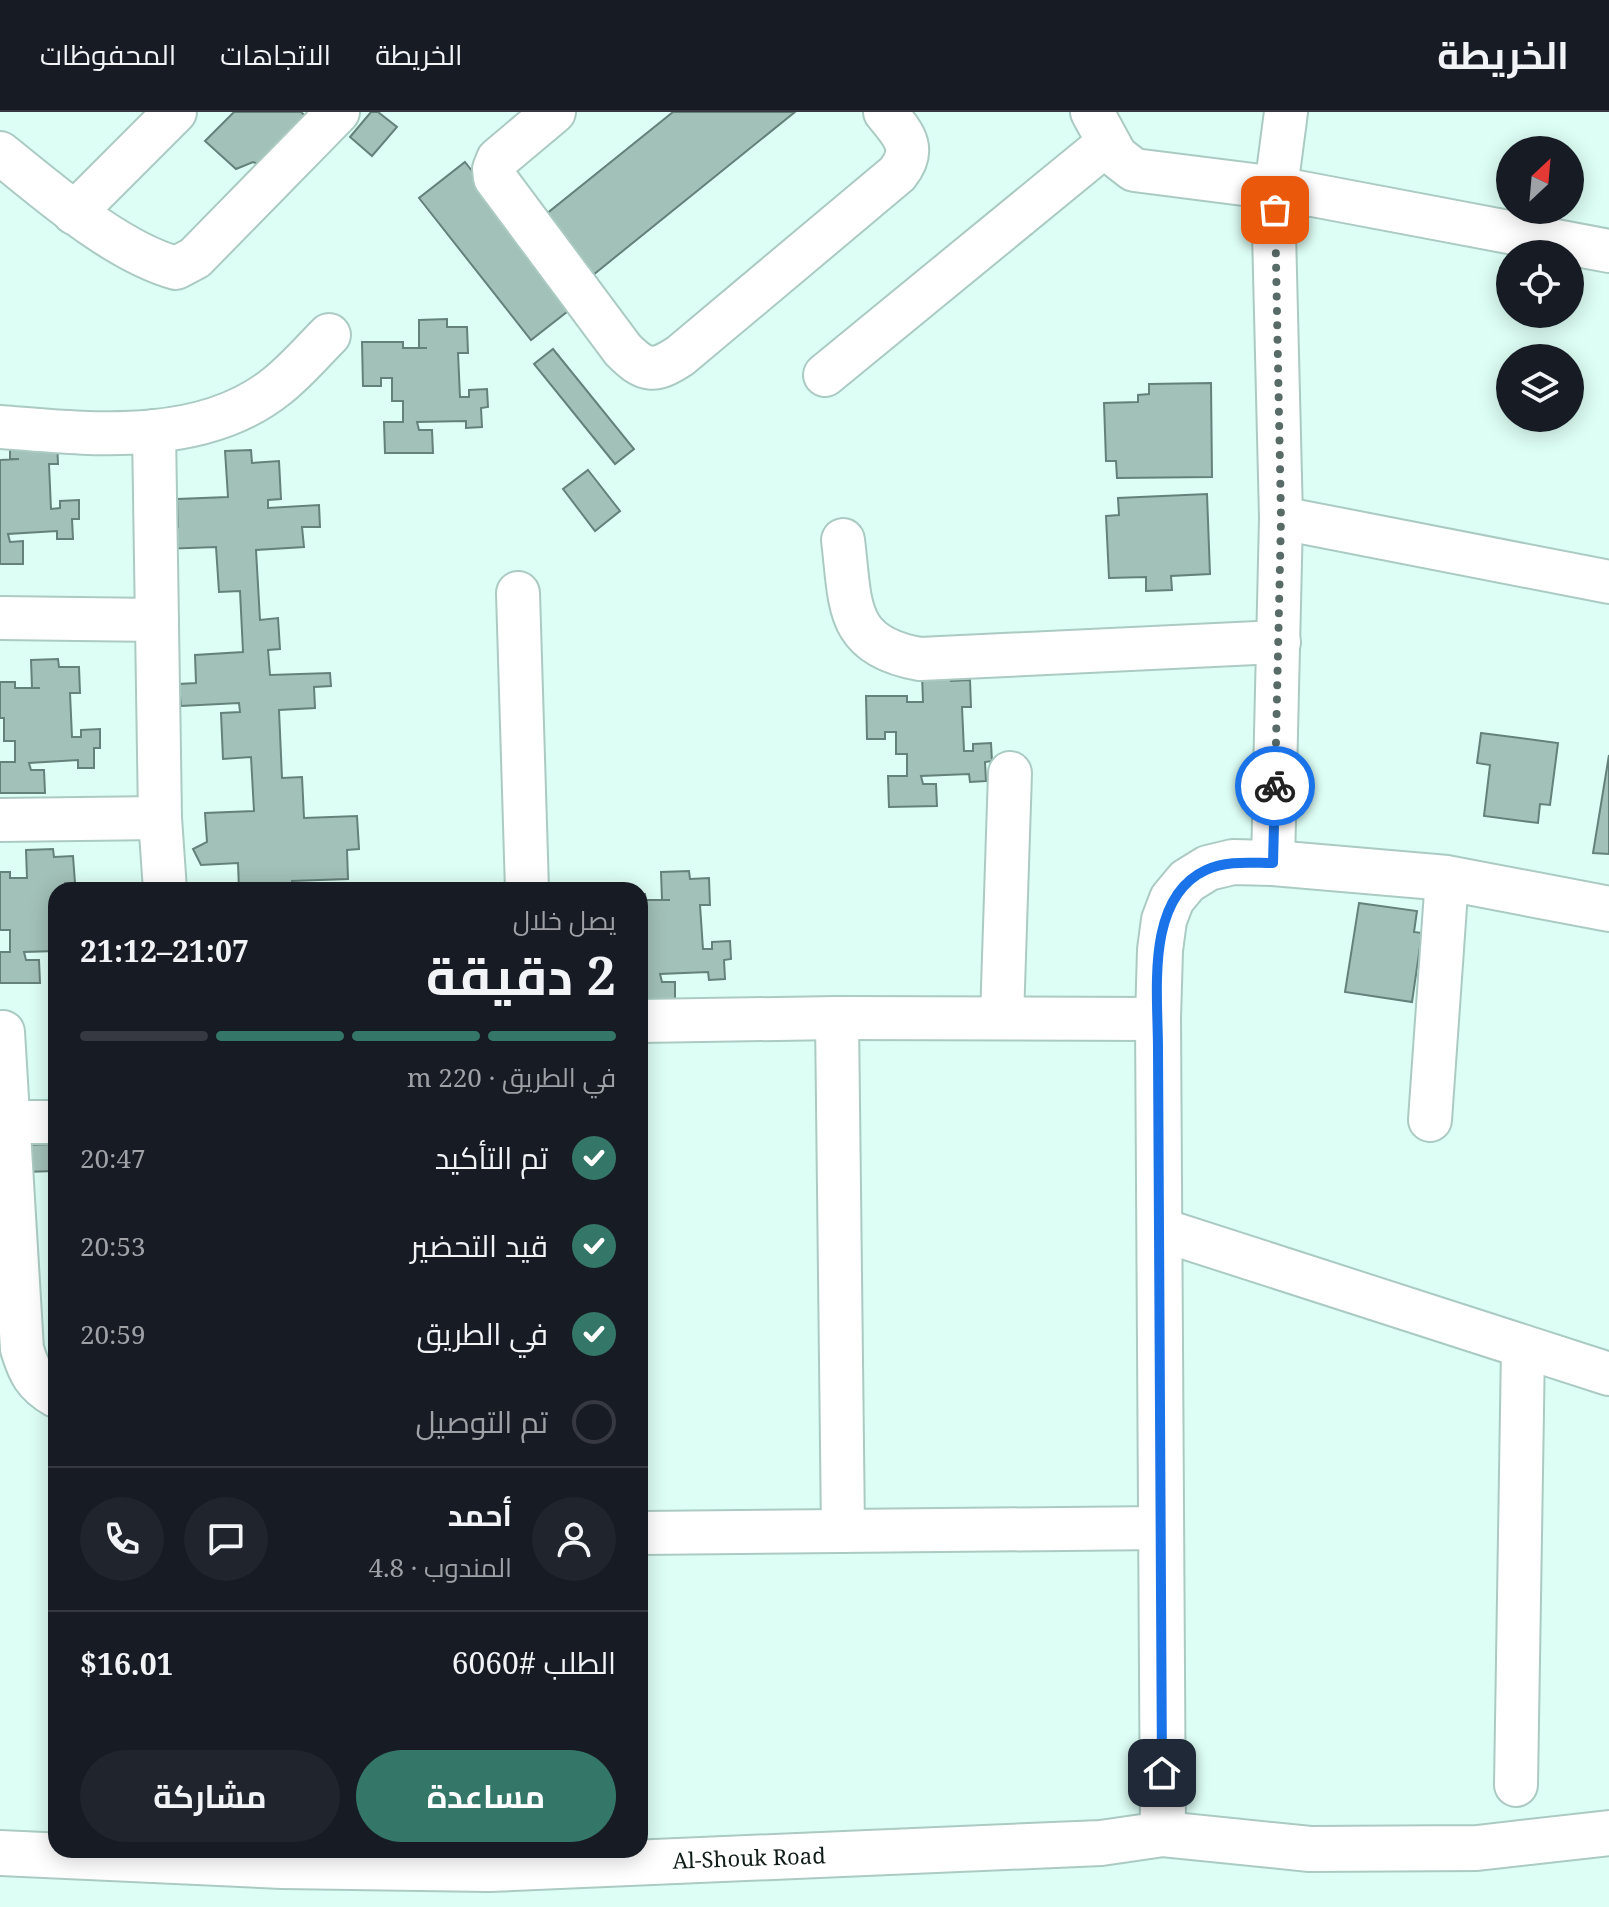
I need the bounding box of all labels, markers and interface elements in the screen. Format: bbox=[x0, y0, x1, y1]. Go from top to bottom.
text: الخريطة bbox=[1437, 28, 1569, 80]
text: المحفوظات bbox=[40, 35, 176, 73]
text: الاتجاهات bbox=[220, 35, 331, 73]
text: الخريطة bbox=[375, 35, 463, 73]
north arrow bbox=[1496, 136, 1584, 224]
map controls bbox=[1496, 136, 1584, 432]
pin bbox=[1241, 176, 1309, 244]
icon: bag bbox=[1253, 188, 1297, 232]
button: locate bbox=[1496, 240, 1584, 328]
button: layers bbox=[1496, 344, 1584, 432]
courier bbox=[1235, 746, 1315, 826]
icon: bike bbox=[1253, 764, 1297, 808]
text: يصل خلال bbox=[513, 902, 616, 938]
text: 21:07–21:12 bbox=[80, 930, 249, 971]
text: 2 دقيقة bbox=[426, 939, 616, 1010]
text: في الطريق · 220 m bbox=[407, 1059, 616, 1095]
icon: check bbox=[572, 1136, 616, 1180]
text: تم التأكيد bbox=[435, 1137, 548, 1178]
text: 20:47 bbox=[80, 1140, 146, 1176]
icon: check bbox=[572, 1224, 616, 1268]
text: قيد التحضير bbox=[410, 1225, 548, 1266]
text: 20:53 bbox=[80, 1228, 146, 1264]
icon: check bbox=[572, 1312, 616, 1356]
text: في الطريق bbox=[416, 1313, 548, 1354]
text: 20:59 bbox=[80, 1316, 146, 1352]
text: تم التوصيل bbox=[416, 1401, 548, 1442]
text: أحمد bbox=[448, 1494, 512, 1535]
button: phone bbox=[80, 1497, 164, 1581]
button: chat bbox=[184, 1497, 268, 1581]
button: person bbox=[532, 1497, 616, 1581]
text: المندوب · 4.8 bbox=[368, 1549, 512, 1585]
text: الطلب #6060 bbox=[452, 1642, 616, 1683]
text: $16.01 bbox=[80, 1643, 174, 1684]
pin bbox=[1128, 1739, 1196, 1807]
button: مشاركة bbox=[80, 1750, 340, 1842]
button: مساعدة bbox=[356, 1750, 616, 1842]
icon: home bbox=[1140, 1751, 1184, 1795]
street label: Al-Shouk Road bbox=[672, 1839, 827, 1875]

